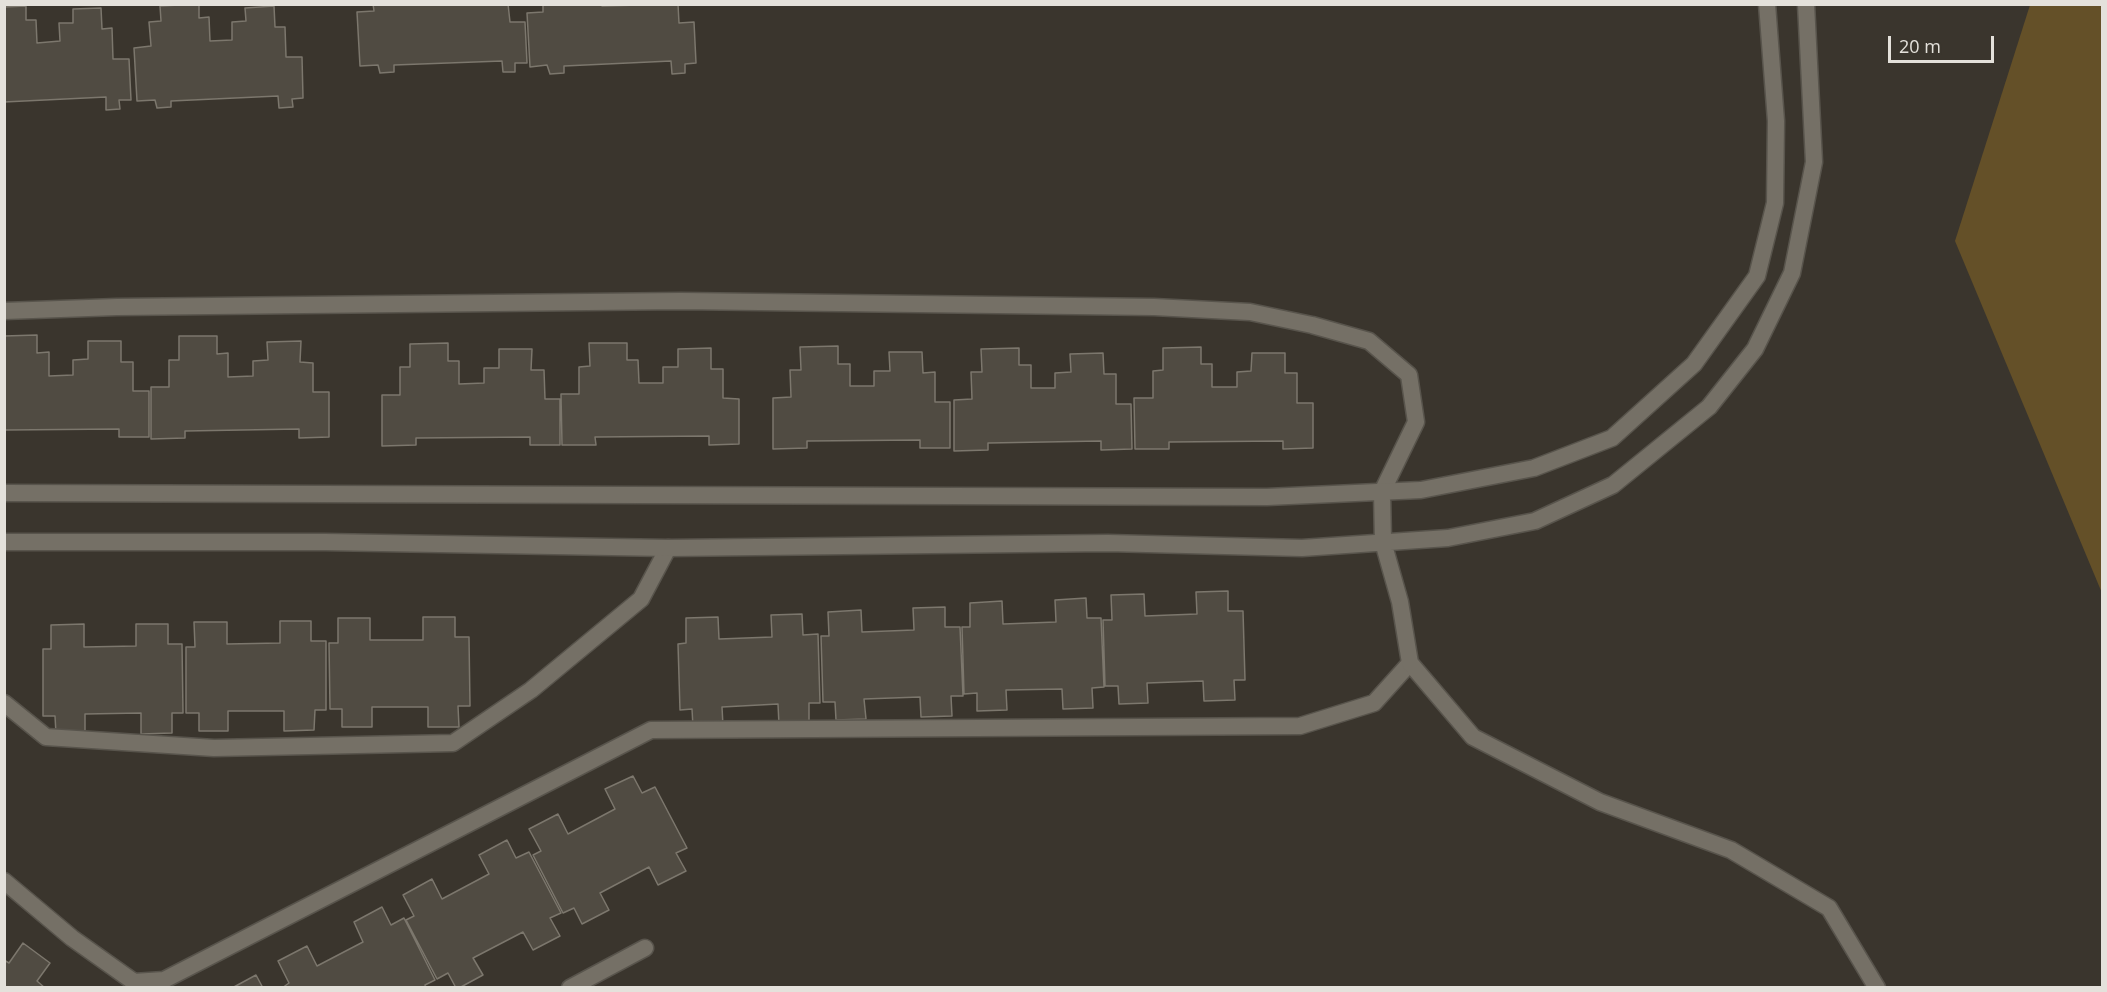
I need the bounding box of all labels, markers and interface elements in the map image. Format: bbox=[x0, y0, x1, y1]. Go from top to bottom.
scale bar bbox=[1891, 24, 1998, 62]
text: 20 m bbox=[1899, 34, 1941, 58]

